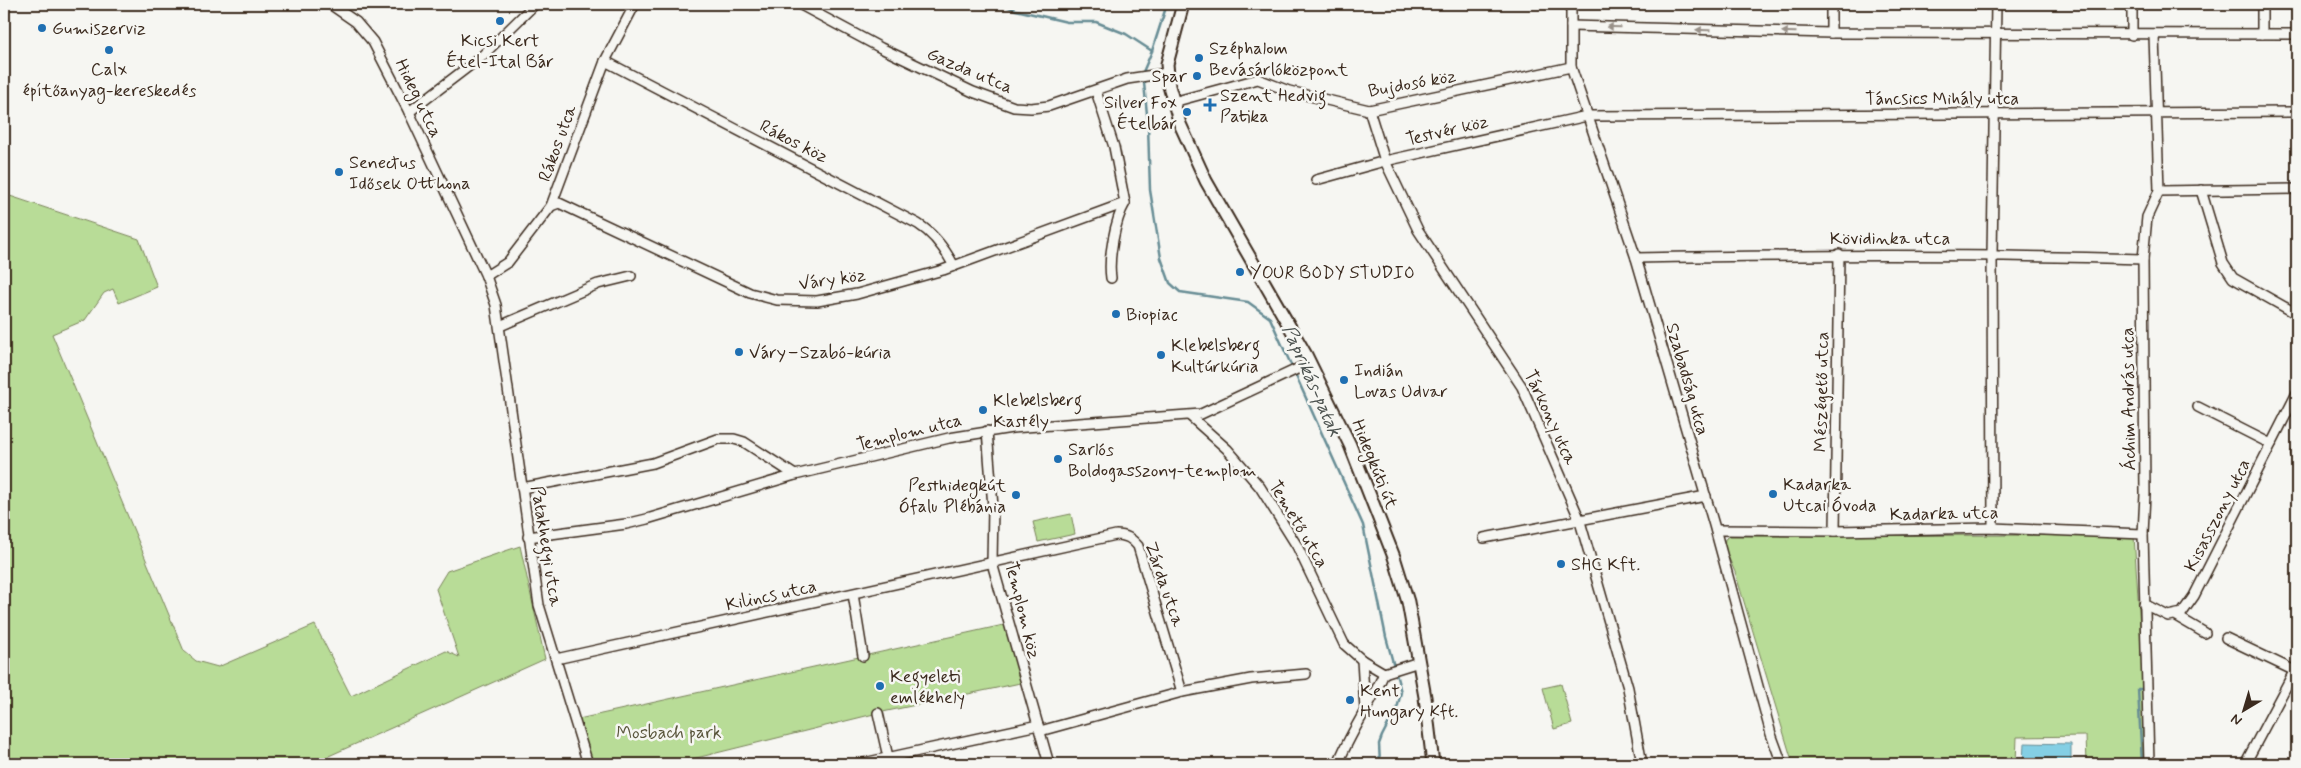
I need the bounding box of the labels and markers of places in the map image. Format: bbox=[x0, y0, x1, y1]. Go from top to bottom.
marker: Kicsi Kert Étel-Ital Bár bbox=[494, 15, 506, 27]
place label: Gumiszerviz bbox=[52, 17, 146, 41]
marker: Gumiszerviz bbox=[36, 22, 48, 34]
place label: Kicsi Kert Étel-Ital Bár bbox=[446, 29, 554, 74]
place label: Széphalom Bevásárlóközpont bbox=[1209, 37, 1349, 82]
marker: Calx építőanyag-kereskedés bbox=[103, 44, 115, 56]
marker: Széphalom Bevásárlóközpont bbox=[1193, 52, 1205, 64]
place label: Calx építőanyag-kereskedés bbox=[22, 58, 196, 104]
place label: Spar bbox=[1151, 65, 1188, 89]
marker: Spar bbox=[1191, 70, 1203, 82]
place label: Szent Hedvig Patika bbox=[1220, 84, 1326, 129]
place label: Silver Fox Ételbár bbox=[1104, 91, 1177, 136]
marker: Szent Hedvig Patika bbox=[1204, 99, 1216, 111]
marker: Silver Fox Ételbár bbox=[1181, 106, 1193, 118]
place label: Senectus Idősek Otthona bbox=[349, 151, 471, 196]
marker: Senectus Idősek Otthona bbox=[333, 166, 345, 178]
place label: YOUR BODY STUDIO bbox=[1250, 261, 1415, 285]
marker: YOUR BODY STUDIO bbox=[1234, 266, 1246, 278]
place label: Biopiac bbox=[1126, 303, 1178, 327]
marker: Biopiac bbox=[1110, 308, 1122, 320]
place label: Klebelsberg Kultúrkúria bbox=[1171, 334, 1260, 379]
place label: Váry–Szabó-kúria bbox=[749, 341, 891, 365]
marker: Váry–Szabó-kúria bbox=[733, 346, 745, 358]
marker: Klebelsberg Kultúrkúria bbox=[1155, 349, 1167, 361]
place label: Indián Lovas Udvar bbox=[1354, 359, 1448, 404]
marker: Indián Lovas Udvar bbox=[1338, 374, 1350, 386]
place label: Klebelsberg Kastély bbox=[993, 389, 1082, 434]
marker: Klebelsberg Kastély bbox=[977, 404, 989, 416]
place label: Sarlós Boldogasszony-templom bbox=[1068, 438, 1257, 483]
marker: Sarlós Boldogasszony-templom bbox=[1052, 453, 1064, 465]
place label: Kadarka Utcai Óvoda bbox=[1783, 473, 1876, 518]
place label: Pesthidegkút Ófalu Plébánia bbox=[899, 474, 1006, 519]
marker: Kadarka Utcai Óvoda bbox=[1767, 488, 1779, 500]
marker: Pesthidegkút Ófalu Plébánia bbox=[1010, 489, 1022, 501]
place label: SHC Kft. bbox=[1571, 553, 1640, 577]
marker: SHC Kft. bbox=[1555, 558, 1567, 570]
place label: Kegyeleti emlékhely bbox=[890, 665, 965, 710]
place label: Kent Hungary Kft. bbox=[1360, 679, 1458, 725]
marker: Kegyeleti emlékhely bbox=[874, 680, 886, 692]
marker: Kent Hungary Kft. bbox=[1344, 694, 1356, 706]

